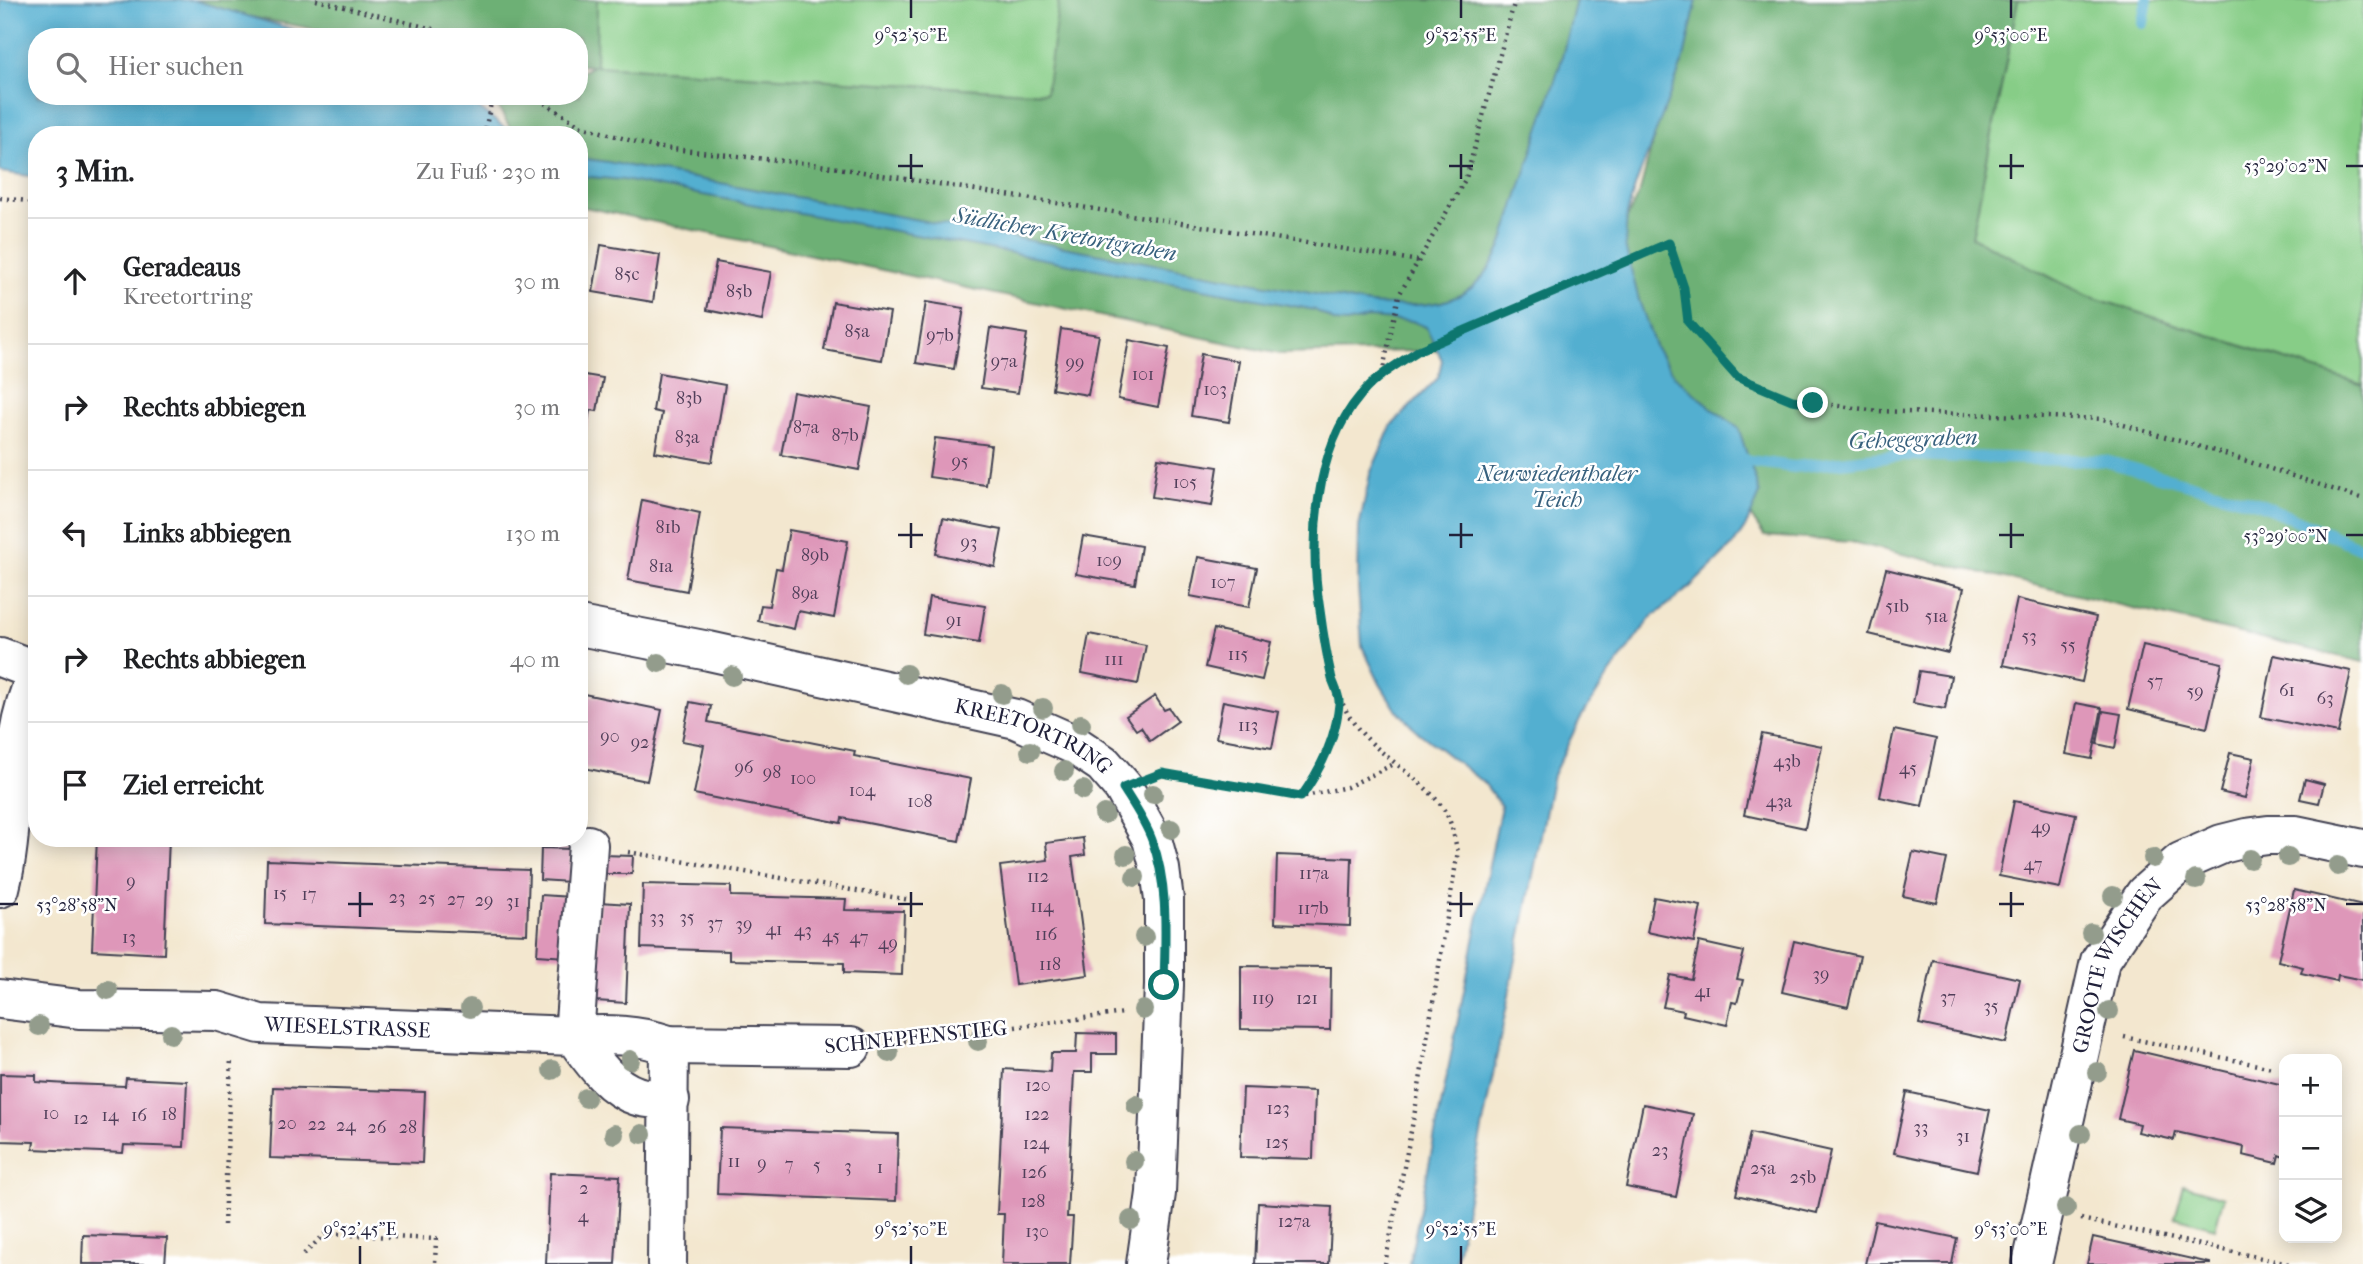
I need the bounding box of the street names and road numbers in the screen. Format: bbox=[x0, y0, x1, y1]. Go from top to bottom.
street label: KREETORTRING bbox=[952, 694, 1118, 778]
street label: GROOTE WISCHEN bbox=[2068, 873, 2167, 1056]
street label: WIESELSTRASSE bbox=[263, 1012, 431, 1043]
street label: SCHNEPFENSTIEG bbox=[823, 1015, 1009, 1059]

